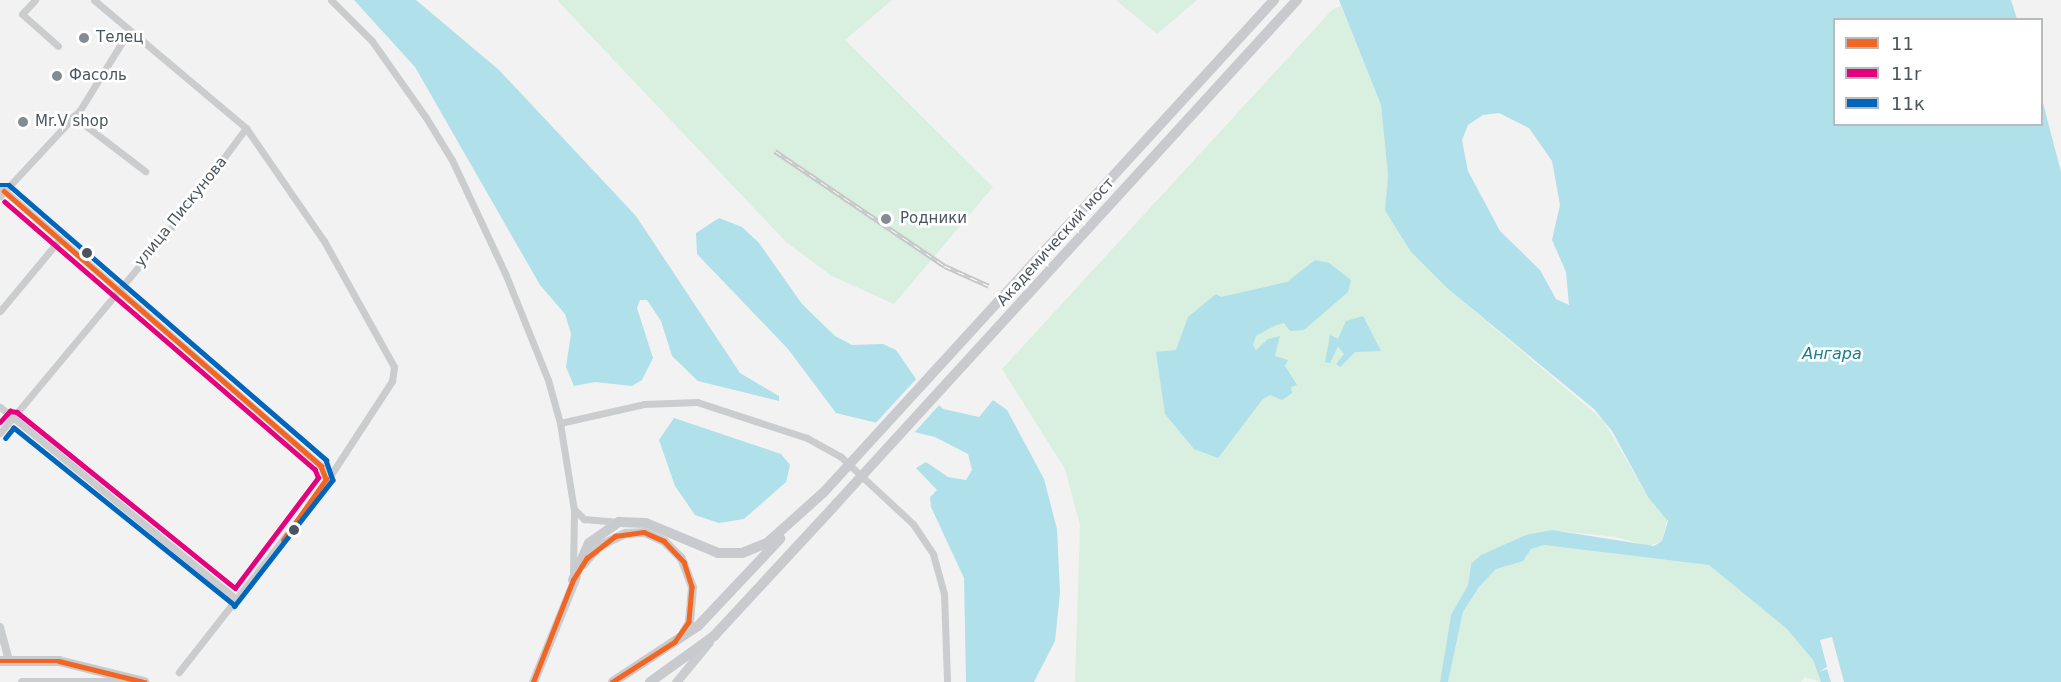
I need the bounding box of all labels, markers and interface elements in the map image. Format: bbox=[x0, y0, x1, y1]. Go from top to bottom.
legend bbox=[1833, 18, 2043, 126]
place label: Телец bbox=[96, 29, 143, 47]
marker: Телец bbox=[77, 31, 91, 45]
text: 11 bbox=[1891, 33, 1914, 54]
text: 11r bbox=[1891, 63, 1921, 84]
place label: Фасоль bbox=[69, 67, 127, 85]
marker: Фасоль bbox=[50, 69, 64, 83]
text: 11к bbox=[1891, 93, 1925, 114]
place label: Mr.V shop bbox=[35, 113, 109, 131]
marker: Mr.V shop bbox=[16, 115, 30, 129]
street label: улица Пискунова bbox=[131, 153, 231, 271]
street label: Академический мост bbox=[994, 174, 1118, 310]
marker: Родники bbox=[877, 210, 895, 228]
place label: Родники bbox=[900, 210, 967, 228]
unlabelled marker bbox=[81, 247, 93, 259]
water label: Ангара bbox=[1802, 344, 1862, 364]
unlabelled marker bbox=[288, 524, 300, 536]

